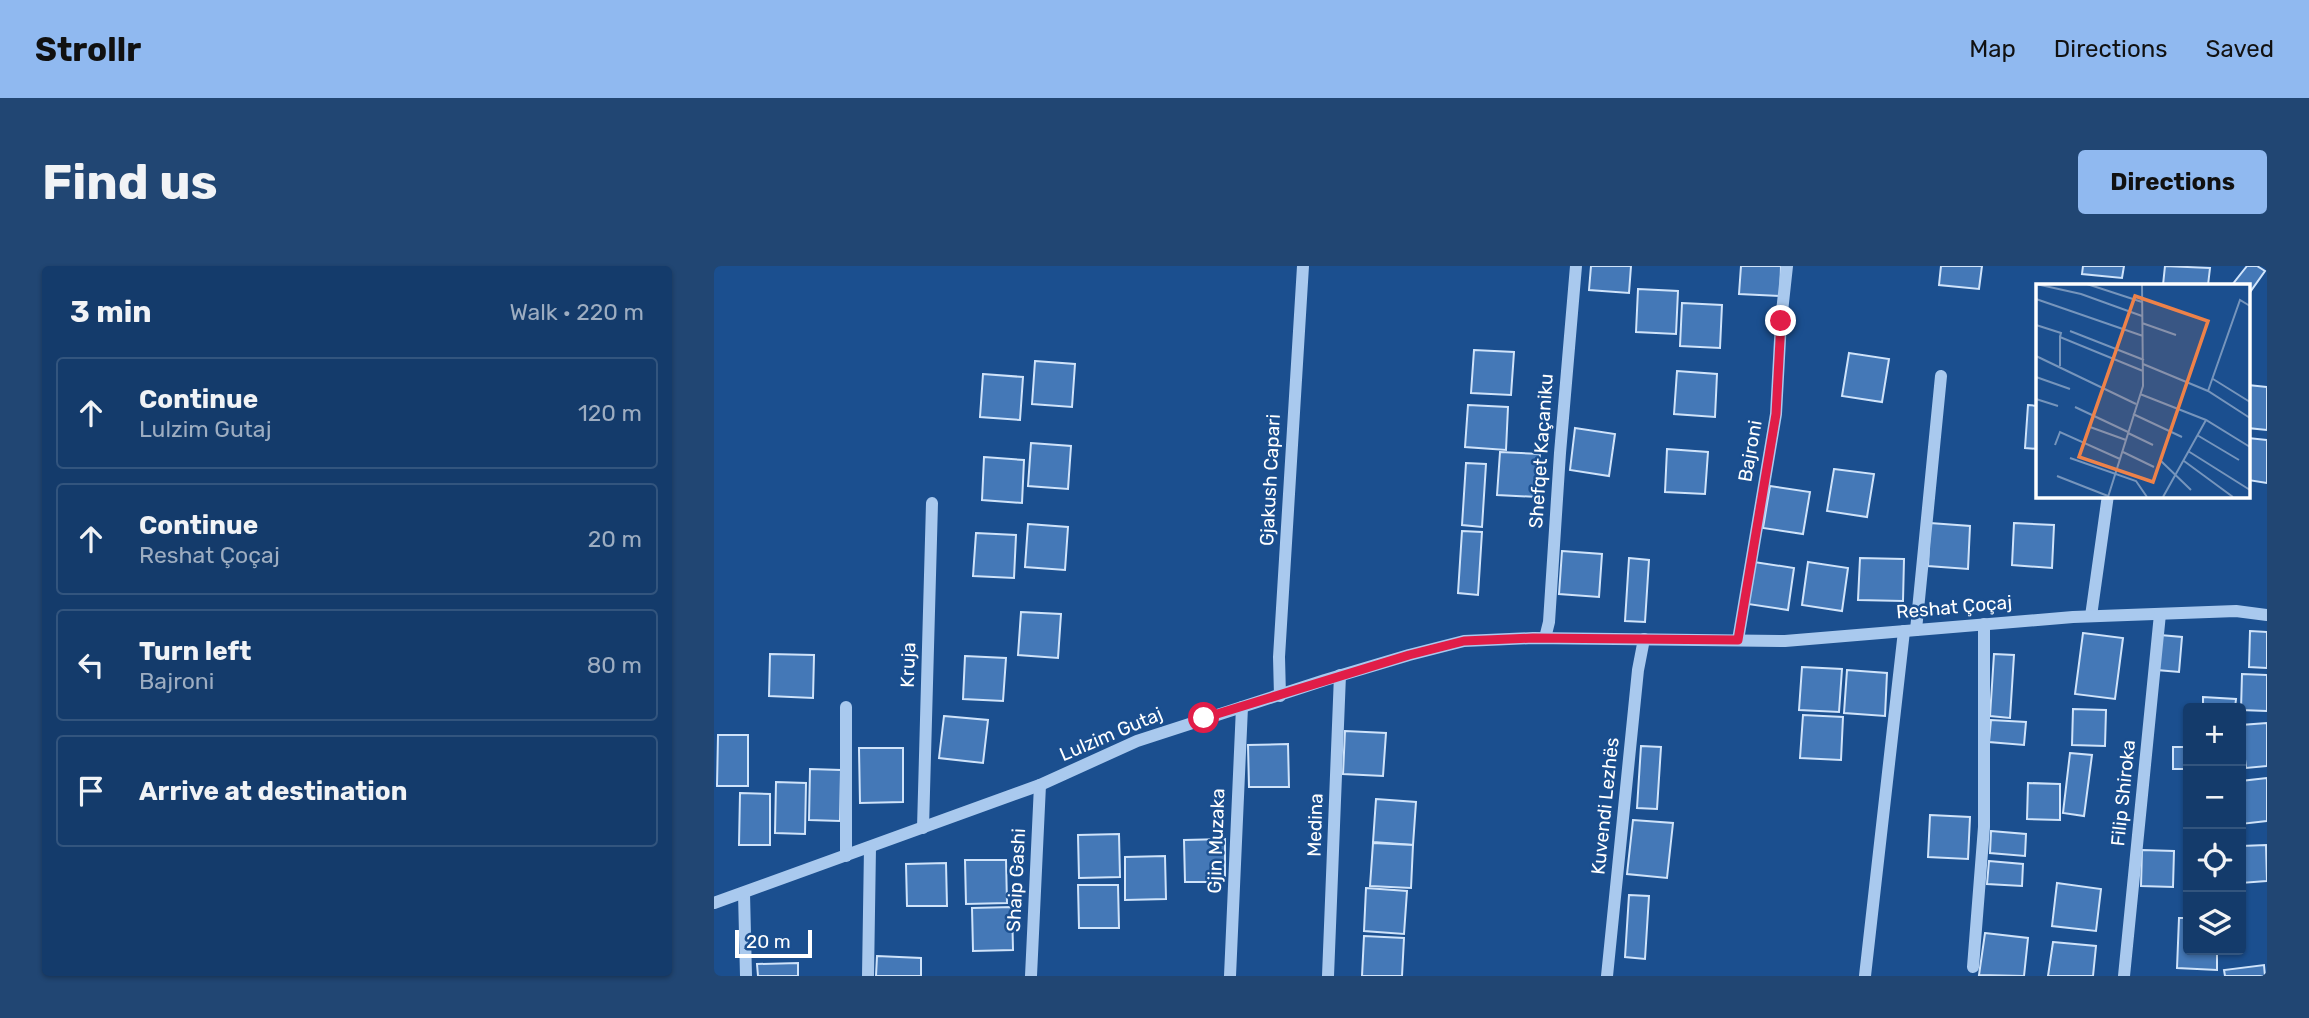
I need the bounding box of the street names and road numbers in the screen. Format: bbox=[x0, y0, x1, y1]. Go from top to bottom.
street label: Shefqet Kaçaniku bbox=[1524, 373, 1558, 529]
street label: Gjakush Capari bbox=[1255, 413, 1285, 547]
street label: Bajroni bbox=[1733, 418, 1767, 484]
street label: Reshat Çoçaj bbox=[1895, 590, 2013, 624]
street label: Kruja bbox=[896, 642, 920, 688]
street label: Lulzim Gutaj bbox=[1056, 702, 1166, 766]
street label: Kuvendi Lezhës bbox=[1586, 736, 1624, 876]
street label: Filip Shiroka bbox=[2106, 739, 2140, 847]
street label: Gjin Muzaka bbox=[1203, 788, 1229, 894]
street label: Medina bbox=[1302, 793, 1328, 857]
street label: Shaip Gashi bbox=[1002, 828, 1030, 932]

